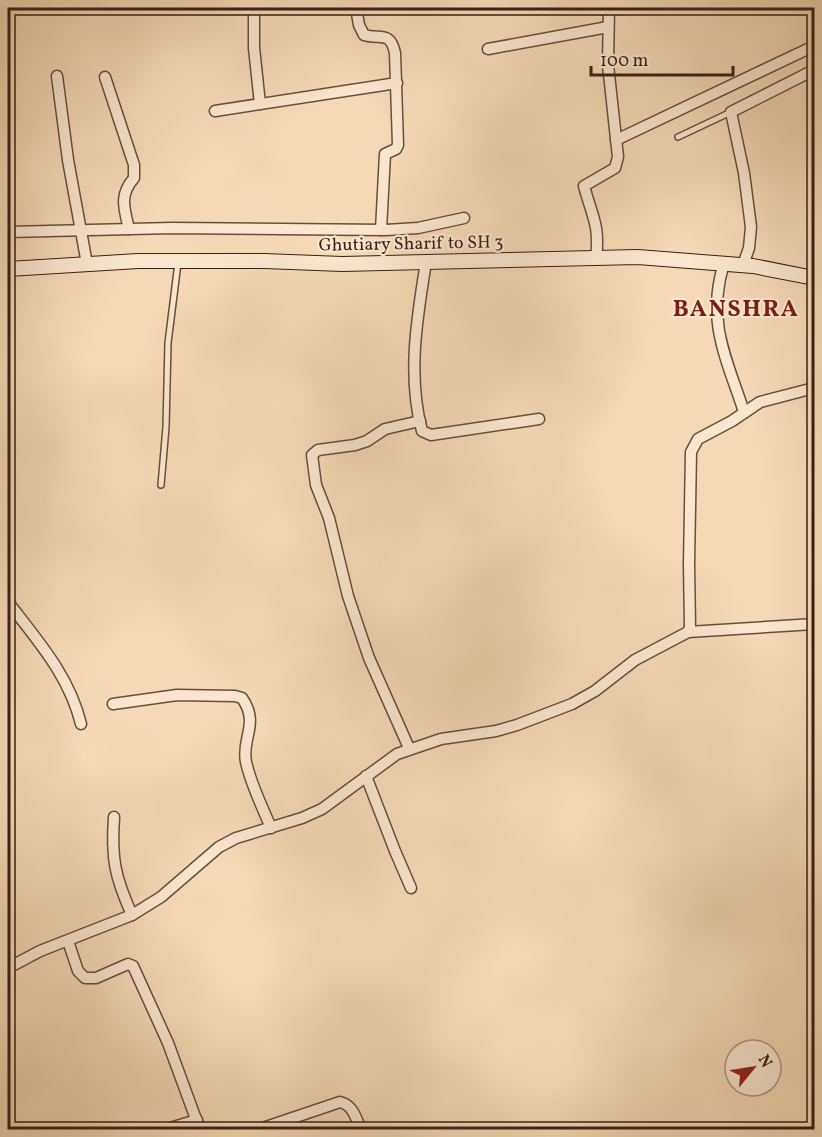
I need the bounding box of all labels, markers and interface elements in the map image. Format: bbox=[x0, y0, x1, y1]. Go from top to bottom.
scale bar bbox=[591, 39, 734, 77]
text: 100 m bbox=[600, 49, 649, 74]
street label: Ghutiary Sharif to SH 3 bbox=[318, 230, 504, 259]
district label: BANSHRA bbox=[673, 293, 799, 327]
north arrow bbox=[723, 1038, 783, 1098]
text: N bbox=[752, 1051, 777, 1072]

